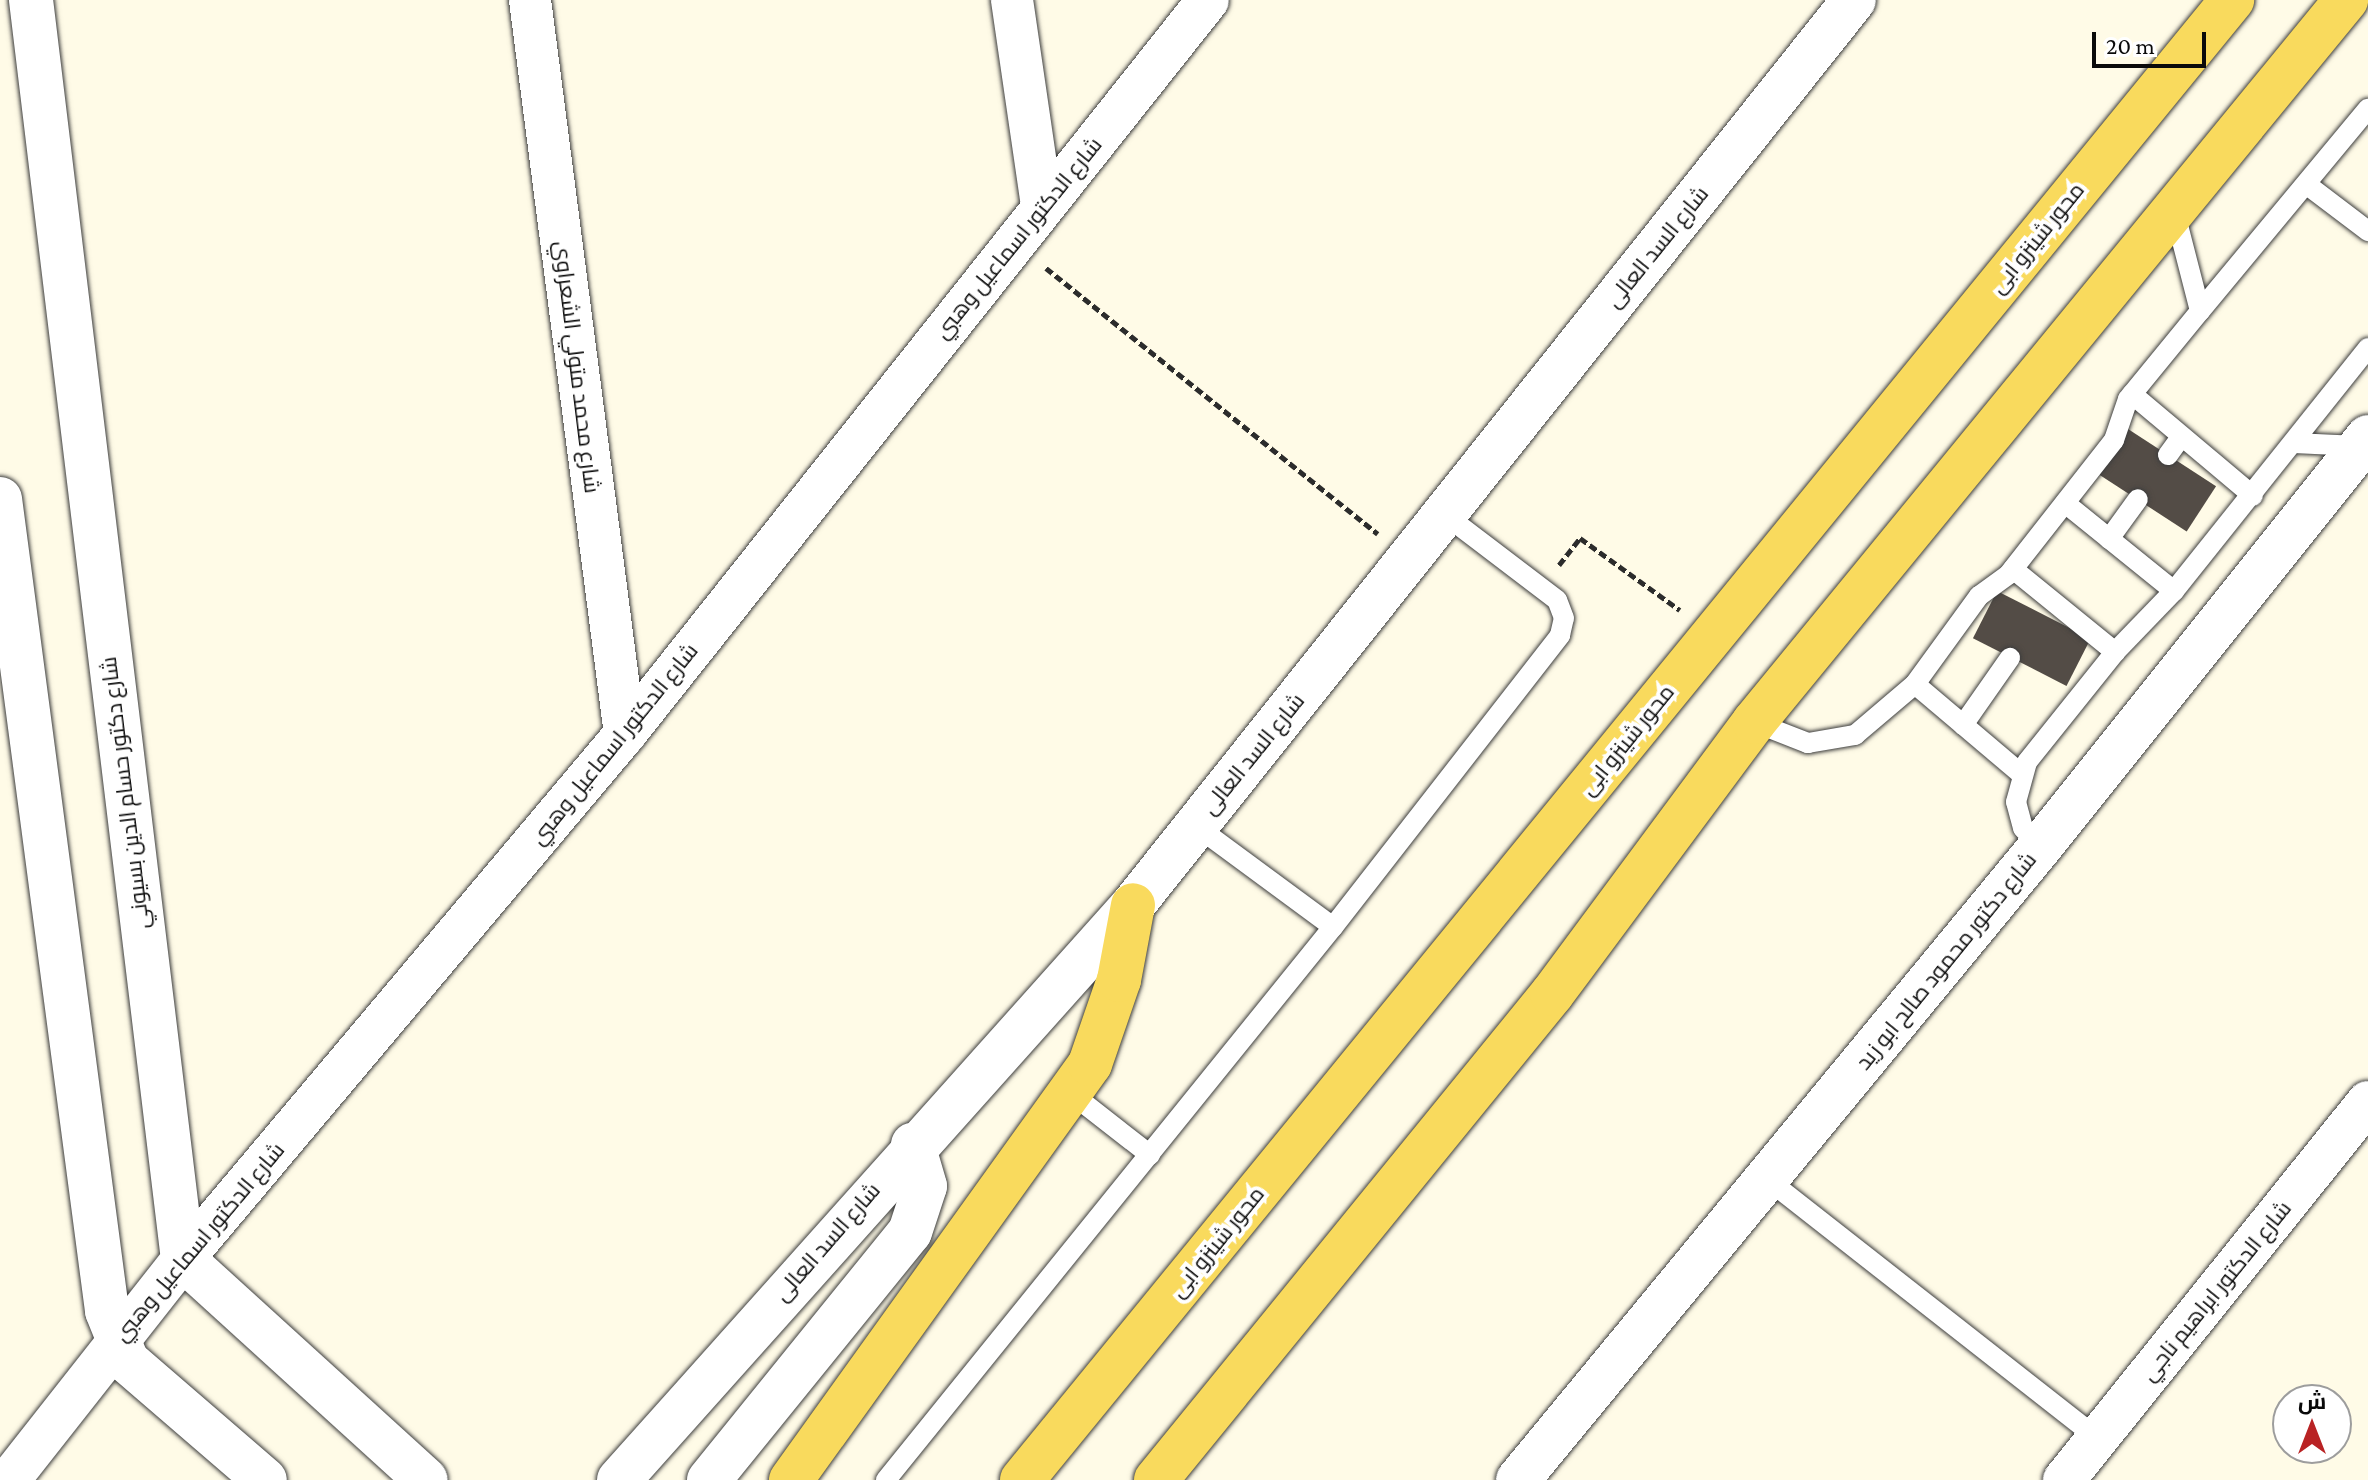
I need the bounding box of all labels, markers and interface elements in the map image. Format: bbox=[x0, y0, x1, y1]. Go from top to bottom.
scale bar bbox=[2096, 16, 2210, 66]
text: 20 m bbox=[2106, 32, 2155, 59]
street label: شارع الدكتور اسماعيل وهبي bbox=[929, 132, 1107, 344]
street label: محور شينزو ابى bbox=[1984, 177, 2090, 299]
street label: شارع السد العالى bbox=[1600, 181, 1714, 313]
street label: شارع محمد متولي الشعراوي bbox=[548, 239, 606, 495]
street label: شارع الدكتور اسماعيل وهبي bbox=[525, 638, 703, 850]
street label: شارع دكتور حسام الدين بسيوني bbox=[95, 655, 155, 931]
street label: محور شينزو ابى bbox=[1574, 679, 1680, 801]
street label: شارع السد العالى bbox=[1196, 688, 1310, 820]
street label: شارع دكتور محمود صالح ابو زيد bbox=[1850, 847, 2042, 1075]
street label: شارع الدكتور اسماعيل وهبي bbox=[108, 1137, 290, 1347]
street label: شارع السد العالى bbox=[768, 1177, 886, 1307]
street label: محور شينزو ابى bbox=[1164, 1181, 1270, 1303]
street label: شارع الدكتور ابراهيم ناجي bbox=[2135, 1196, 2297, 1386]
north arrow bbox=[2272, 1384, 2352, 1464]
text: ش bbox=[2298, 1389, 2326, 1414]

